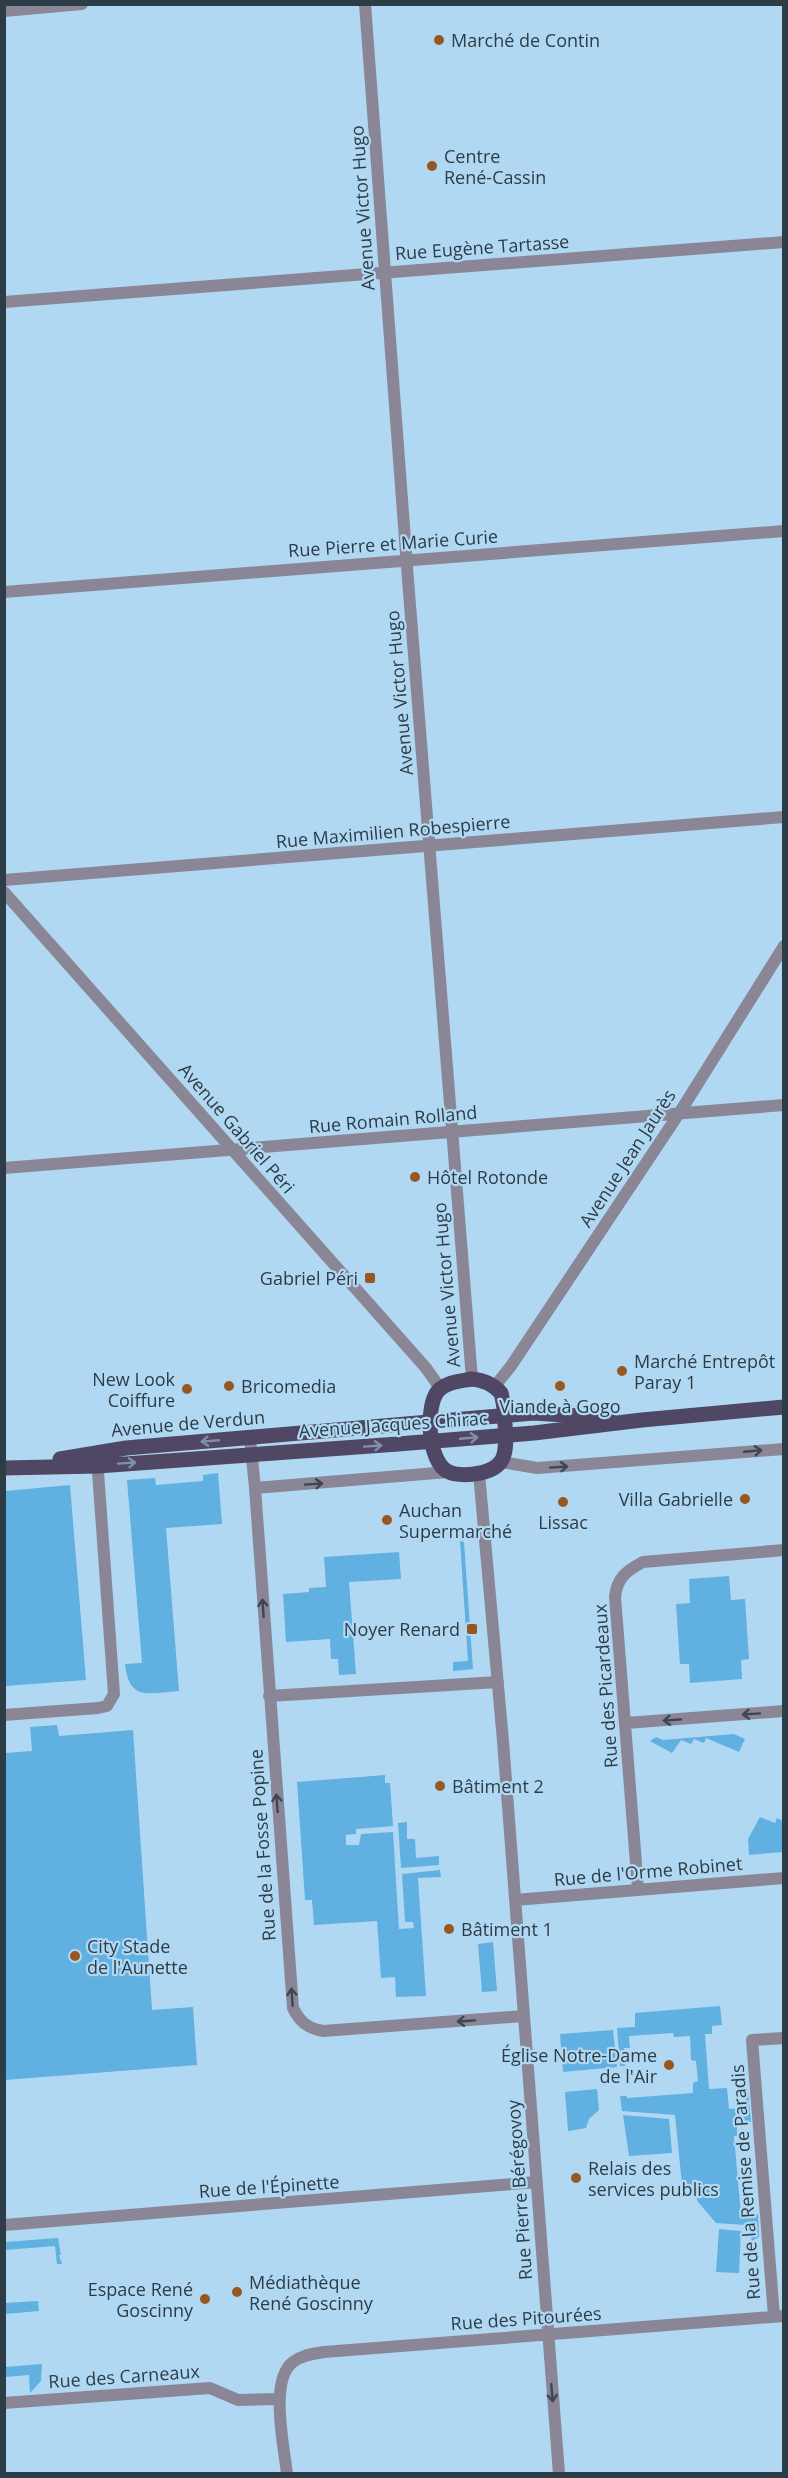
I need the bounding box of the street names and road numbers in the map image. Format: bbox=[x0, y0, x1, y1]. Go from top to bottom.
street label: Avenue Victor Hugo bbox=[344, 125, 380, 291]
street label: Rue Eugène Tartasse bbox=[394, 229, 570, 265]
street label: Rue Pierre et Marie Curie bbox=[287, 524, 499, 562]
street label: Avenue Victor Hugo bbox=[380, 610, 418, 776]
street label: Rue Maximilien Robespierre bbox=[275, 809, 511, 853]
street label: Avenue Gabriel Péri bbox=[174, 1058, 300, 1198]
street label: Avenue Jean Jaurès bbox=[573, 1084, 681, 1232]
street label: Rue Romain Rolland bbox=[308, 1100, 478, 1138]
street label: Avenue Victor Hugo bbox=[427, 1202, 465, 1368]
street label: Avenue de Verdun bbox=[110, 1404, 266, 1442]
street label: Avenue Jacques Chirac bbox=[298, 1405, 489, 1443]
street label: Rue des Picardeaux bbox=[587, 1603, 623, 1769]
street label: Rue de la Fosse Popine bbox=[243, 1748, 281, 1942]
street label: Rue de l'Orme Robinet bbox=[553, 1851, 743, 1891]
street label: Rue de la Remise de Paradis bbox=[725, 2064, 765, 2300]
street label: Rue Pierre Bérégovoy bbox=[501, 2098, 537, 2281]
street label: Rue de l'Épinette bbox=[198, 2169, 340, 2203]
street label: Rue des Pitourées bbox=[450, 2301, 602, 2335]
street label: Rue des Carneaux bbox=[48, 2359, 201, 2393]

